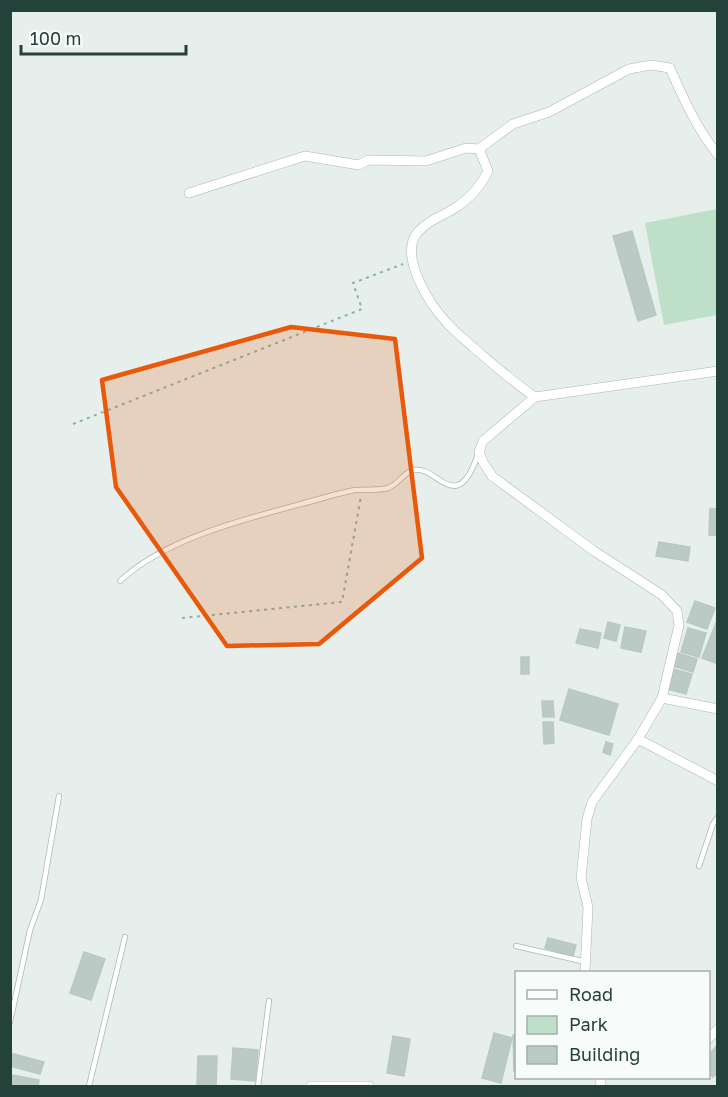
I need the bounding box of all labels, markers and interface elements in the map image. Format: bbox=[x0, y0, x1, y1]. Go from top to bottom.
scale bar bbox=[21, 18, 186, 56]
text: 100 m bbox=[30, 27, 81, 49]
legend bbox=[515, 971, 710, 1079]
text: Road bbox=[569, 983, 613, 1005]
text: Park bbox=[569, 1013, 608, 1035]
text: Building bbox=[569, 1043, 640, 1065]

